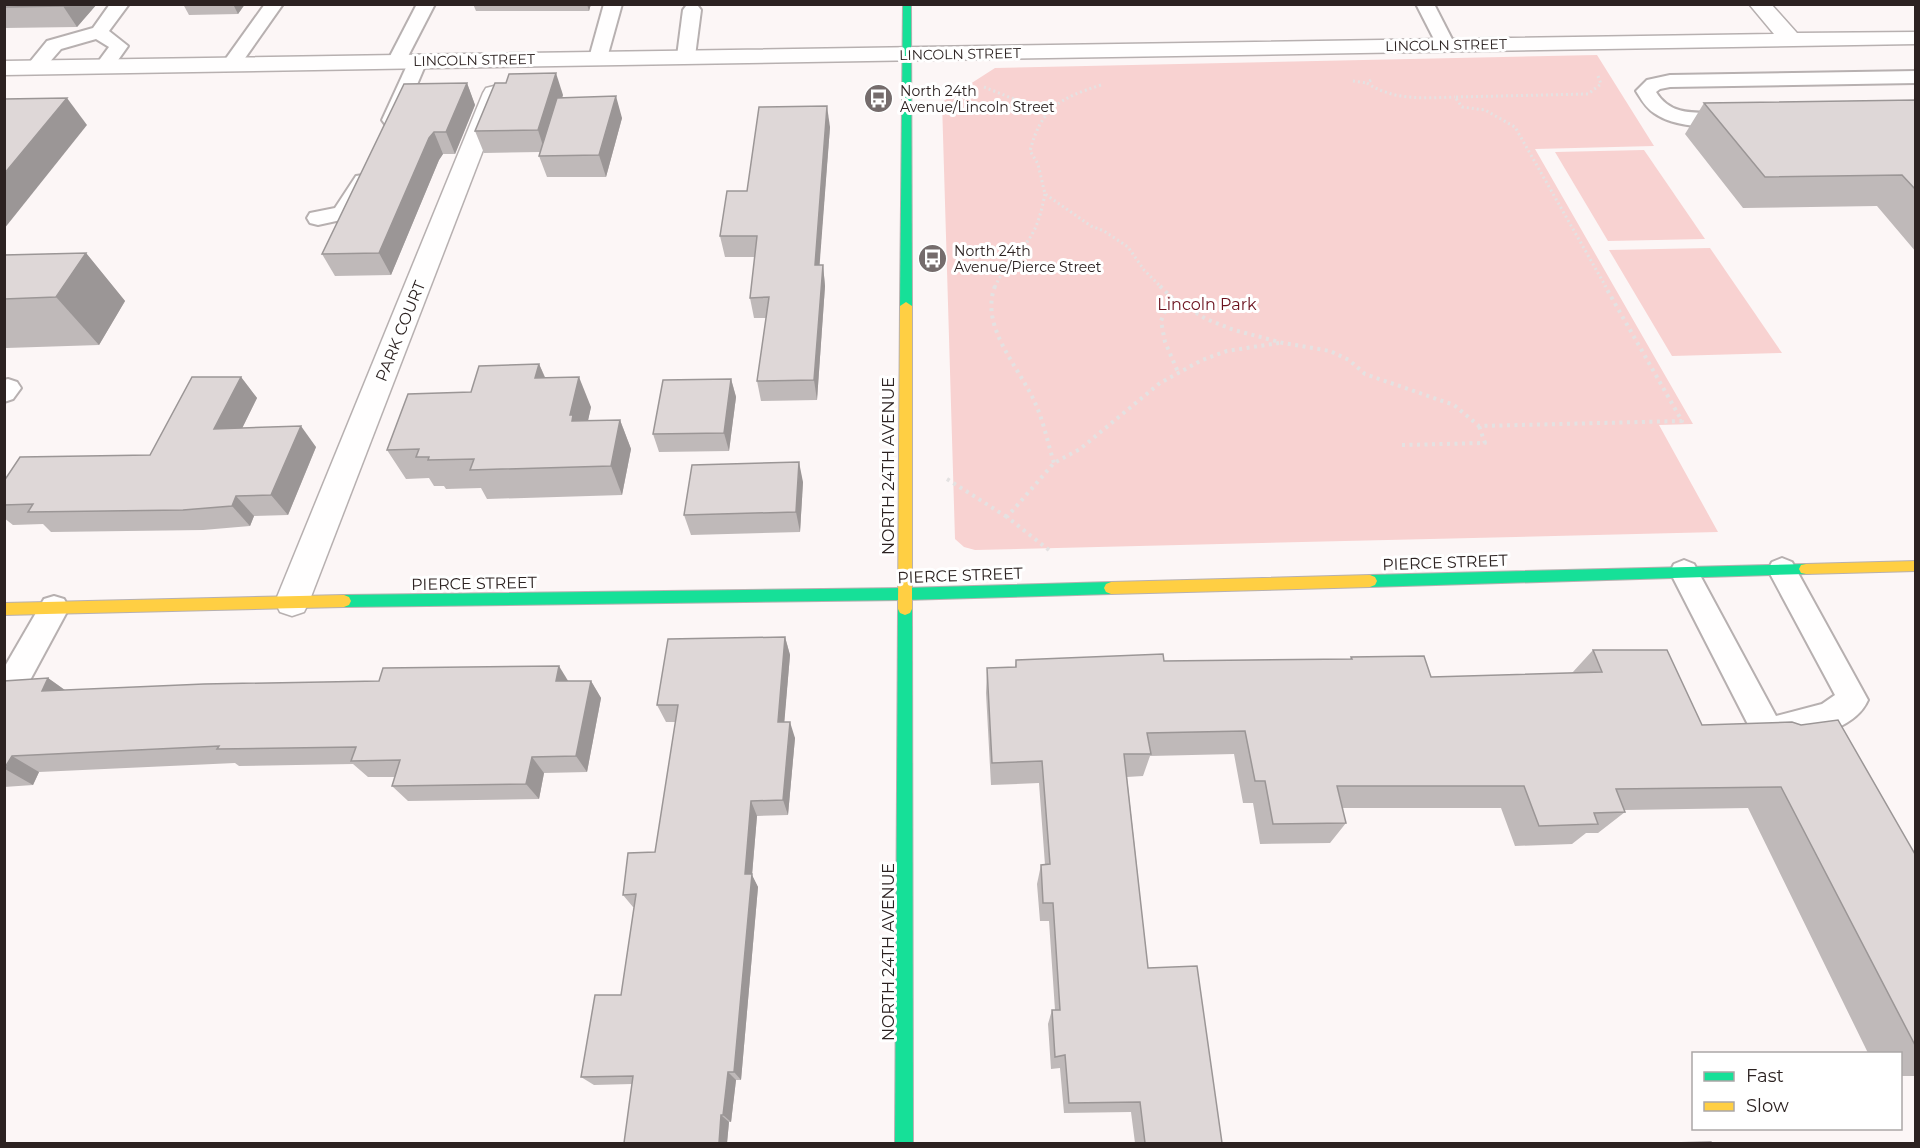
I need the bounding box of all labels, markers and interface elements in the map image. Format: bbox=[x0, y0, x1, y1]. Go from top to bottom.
street label: LINCOLN STREET bbox=[1385, 35, 1507, 55]
street label: LINCOLN STREET bbox=[899, 44, 1021, 64]
street label: LINCOLN STREET bbox=[413, 50, 535, 70]
place label: North 24th Avenue/Lincoln Street bbox=[900, 82, 1055, 116]
bus stop icon: North 24th Avenue/Lincoln Street bbox=[863, 83, 895, 115]
place label: North 24th Avenue/Pierce Street bbox=[954, 242, 1102, 276]
bus stop icon: North 24th Avenue/Pierce Street bbox=[917, 243, 949, 275]
street label: PARK COURT bbox=[372, 277, 430, 384]
park label: Lincoln Park bbox=[1157, 295, 1257, 314]
street label: NORTH 24TH AVENUE bbox=[879, 377, 898, 555]
street label: PIERCE STREET bbox=[1382, 551, 1509, 574]
street label: PIERCE STREET bbox=[897, 564, 1024, 587]
street label: PIERCE STREET bbox=[411, 573, 538, 594]
street label: NORTH 24TH AVENUE bbox=[879, 863, 898, 1041]
legend bbox=[1692, 1052, 1902, 1130]
text: Fast bbox=[1746, 1065, 1784, 1087]
text: Slow bbox=[1746, 1095, 1789, 1117]

